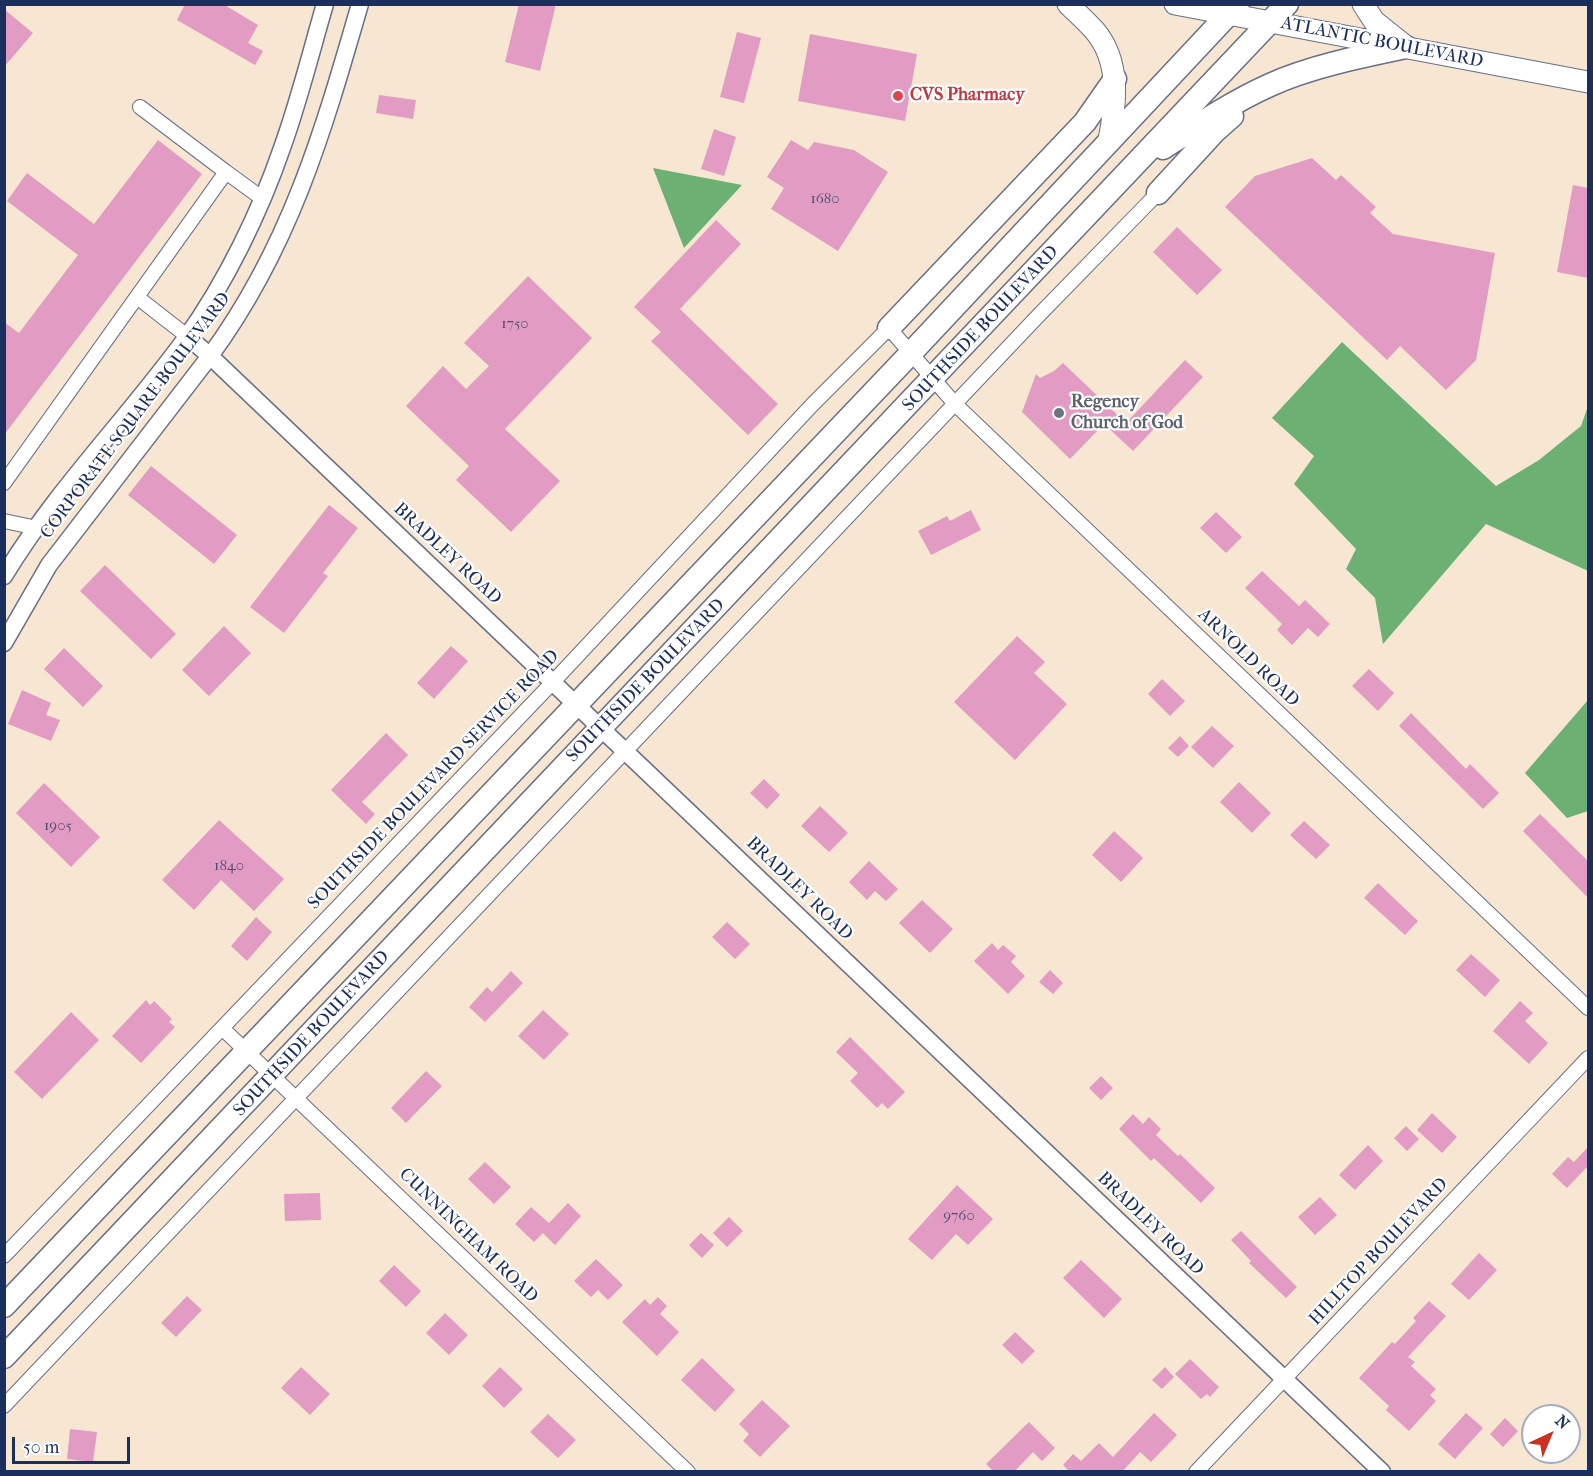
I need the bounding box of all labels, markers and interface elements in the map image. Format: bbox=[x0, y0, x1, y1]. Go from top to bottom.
street label: ATLANTIC BOULEVARD bbox=[1279, 13, 1485, 73]
place label: CVS Pharmacy bbox=[910, 85, 1025, 107]
marker: CVS Pharmacy bbox=[891, 89, 905, 103]
house number: 1680 bbox=[810, 190, 840, 208]
street label: SOUTHSIDE BOULEVARD bbox=[898, 242, 1064, 416]
street label: CORPORATE SQUARE BOULEVARD bbox=[36, 289, 236, 543]
house number: 1750 bbox=[501, 315, 529, 333]
place label: Regency Church of God bbox=[1071, 392, 1183, 434]
marker: Regency Church of God bbox=[1052, 406, 1066, 420]
street label: BRADLEY ROAD bbox=[389, 498, 505, 610]
street label: SOUTHSIDE BOULEVARD bbox=[562, 595, 730, 767]
street label: ARNOLD ROAD bbox=[1193, 604, 1303, 712]
street label: SOUTHSIDE BOULEVARD SERVICE ROAD bbox=[304, 646, 564, 914]
house number: 1905 bbox=[44, 817, 72, 835]
street label: BRADLEY ROAD bbox=[741, 833, 857, 945]
house number: 1840 bbox=[214, 857, 244, 875]
street label: SOUTHSIDE BOULEVARD bbox=[229, 947, 395, 1121]
street label: CUNNINGHAM ROAD bbox=[394, 1164, 542, 1308]
street label: BRADLEY ROAD bbox=[1092, 1168, 1208, 1280]
street label: HILLTOP BOULEVARD bbox=[1305, 1174, 1453, 1330]
house number: 9760 bbox=[943, 1207, 975, 1225]
north arrow bbox=[1521, 1404, 1581, 1464]
text: N bbox=[1551, 1411, 1573, 1433]
scale bar bbox=[15, 1425, 134, 1463]
text: 50 m bbox=[23, 1437, 59, 1458]

